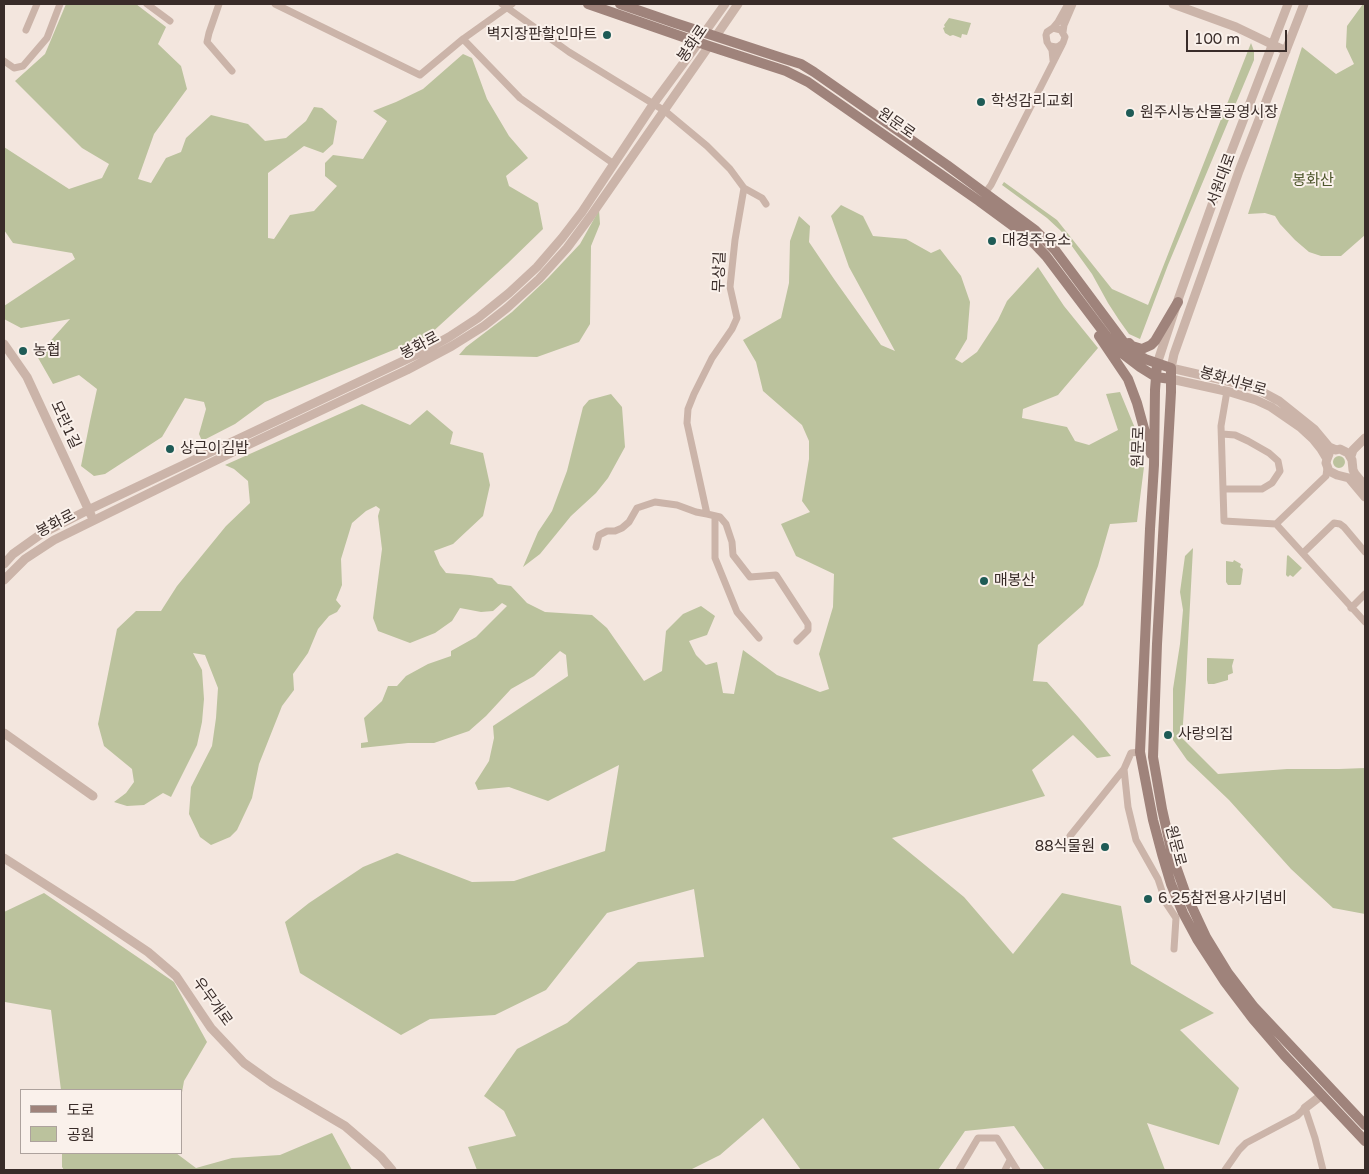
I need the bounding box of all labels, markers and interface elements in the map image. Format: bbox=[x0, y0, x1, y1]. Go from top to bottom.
scale bar bbox=[1189, 20, 1290, 52]
street label: 봉화로 bbox=[674, 22, 712, 66]
place label: 벽지장판할인마트 bbox=[487, 26, 597, 44]
marker: 벽지장판할인마트 bbox=[601, 29, 613, 41]
text: 100 m bbox=[1194, 30, 1240, 48]
place label: 학성감리교회 bbox=[991, 93, 1074, 111]
marker: 학성감리교회 bbox=[975, 96, 987, 108]
place label: 원주시농산물공영시장 bbox=[1140, 104, 1278, 122]
street label: 원문로 bbox=[874, 105, 918, 143]
marker: 원주시농산물공영시장 bbox=[1124, 107, 1136, 119]
street label: 서원대로 bbox=[1204, 151, 1240, 209]
park label: 봉화산 bbox=[1292, 172, 1334, 190]
place label: 대경주유소 bbox=[1002, 232, 1071, 250]
marker: 대경주유소 bbox=[986, 235, 998, 247]
street label: 무상길 bbox=[710, 251, 730, 293]
street label: 봉화로 bbox=[397, 328, 443, 364]
place label: 농협 bbox=[33, 342, 61, 360]
marker: 농협 bbox=[17, 345, 29, 357]
street label: 봉화서부로 bbox=[1197, 364, 1269, 400]
street label: 모란1길 bbox=[46, 398, 84, 452]
street label: 원문로 bbox=[1129, 426, 1149, 468]
place label: 상근이김밥 bbox=[180, 440, 249, 458]
marker: 상근이김밥 bbox=[164, 443, 176, 455]
street label: 봉화로 bbox=[33, 506, 79, 542]
place label: 매봉산 bbox=[994, 572, 1035, 590]
marker: 매봉산 bbox=[978, 575, 990, 587]
place label: 사랑의집 bbox=[1178, 726, 1233, 744]
marker: 사랑의집 bbox=[1162, 729, 1174, 741]
street label: 원문로 bbox=[1161, 824, 1189, 868]
place label: 88식물원 bbox=[1035, 838, 1095, 856]
marker: 88식물원 bbox=[1099, 841, 1111, 853]
place label: 6.25참전용사기념비 bbox=[1158, 890, 1287, 908]
marker: 6.25참전용사기념비 bbox=[1142, 893, 1154, 905]
street label: 우무개로 bbox=[188, 974, 236, 1030]
legend bbox=[20, 1089, 182, 1154]
text: 도로 bbox=[67, 1101, 95, 1119]
text: 공원 bbox=[67, 1126, 95, 1144]

